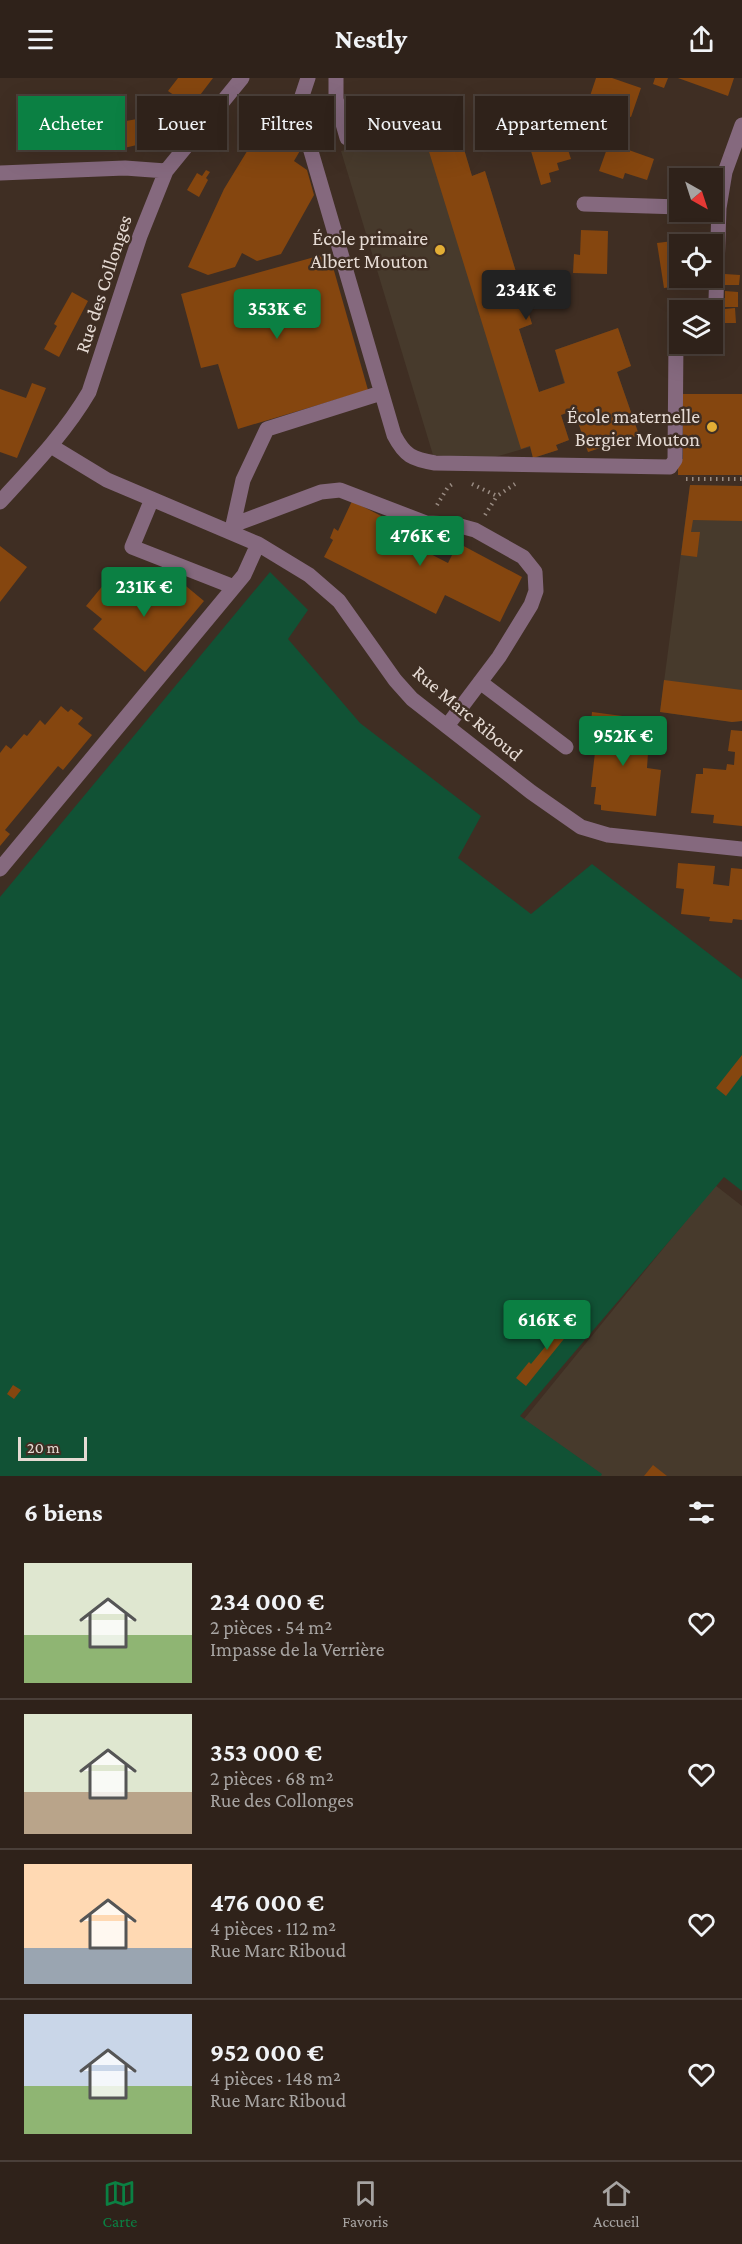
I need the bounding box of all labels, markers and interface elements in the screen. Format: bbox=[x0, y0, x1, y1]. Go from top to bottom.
icon: menu bbox=[24, 23, 57, 56]
icon: share bbox=[685, 23, 718, 56]
text: Nestly bbox=[335, 24, 407, 54]
chip: Acheter bbox=[18, 96, 125, 150]
chip: Louer bbox=[137, 96, 227, 150]
chip: Filtres bbox=[239, 96, 334, 150]
chip: Nouveau bbox=[346, 96, 463, 150]
chip: Appartement bbox=[475, 96, 628, 150]
north arrow bbox=[669, 168, 723, 222]
map controls bbox=[669, 168, 723, 354]
street label: Rue des Collonges bbox=[70, 212, 137, 356]
place label: École primaire Albert Mouton bbox=[311, 227, 428, 272]
button: locate bbox=[669, 234, 723, 288]
marker: École primaire Albert Mouton bbox=[433, 243, 447, 257]
pin: 234K € bbox=[477, 270, 575, 321]
text: 234K € bbox=[496, 278, 556, 300]
pin: 353K € bbox=[228, 289, 326, 340]
text: 353K € bbox=[248, 297, 306, 319]
button: layers bbox=[669, 300, 723, 354]
place label: École maternelle Bergier Mouton bbox=[567, 405, 700, 451]
marker: École maternelle Bergier Mouton bbox=[705, 420, 719, 434]
pin: 476K € bbox=[371, 516, 469, 567]
text: 476K € bbox=[390, 524, 450, 546]
pin: 231K € bbox=[95, 567, 193, 618]
text: 231K € bbox=[115, 575, 173, 597]
street label: Rue Marc Riboud bbox=[409, 661, 528, 766]
pin: 952K € bbox=[574, 716, 672, 767]
text: 952K € bbox=[593, 724, 653, 746]
pin: 616K € bbox=[498, 1300, 596, 1351]
text: 616K € bbox=[517, 1308, 577, 1330]
scale bar bbox=[18, 1434, 87, 1462]
text: 20 m bbox=[27, 1439, 60, 1456]
icon: filters bbox=[685, 1496, 718, 1529]
text: 6 biens bbox=[24, 1498, 102, 1527]
icon: home bbox=[72, 1587, 144, 1659]
text: 234 000 € bbox=[210, 1587, 324, 1616]
icon: heart bbox=[685, 1607, 718, 1640]
text: 2 pièces · 54 m² bbox=[210, 1616, 332, 1638]
text: Impasse de la Verrière bbox=[210, 1638, 385, 1660]
icon: home bbox=[72, 1738, 144, 1810]
text: 353 000 € bbox=[210, 1738, 322, 1767]
icon: heart bbox=[685, 1758, 718, 1791]
text: 2 pièces · 68 m² bbox=[210, 1767, 334, 1789]
text: Rue des Collonges bbox=[210, 1789, 354, 1811]
icon: home bbox=[72, 1888, 144, 1960]
text: 476 000 € bbox=[210, 1888, 324, 1917]
icon: heart bbox=[685, 1908, 718, 1941]
text: 4 pièces · 112 m² bbox=[210, 1917, 336, 1939]
text: Rue Marc Riboud bbox=[210, 1939, 346, 1961]
icon: home bbox=[72, 2038, 144, 2110]
text: 952 000 € bbox=[210, 2038, 324, 2067]
icon: heart bbox=[685, 2058, 718, 2091]
text: 4 pièces · 148 m² bbox=[210, 2067, 341, 2089]
text: Rue Marc Riboud bbox=[210, 2089, 346, 2111]
tab: Carte bbox=[102, 2177, 137, 2230]
tab: Favoris bbox=[342, 2177, 388, 2230]
tab: Accueil bbox=[593, 2177, 639, 2230]

